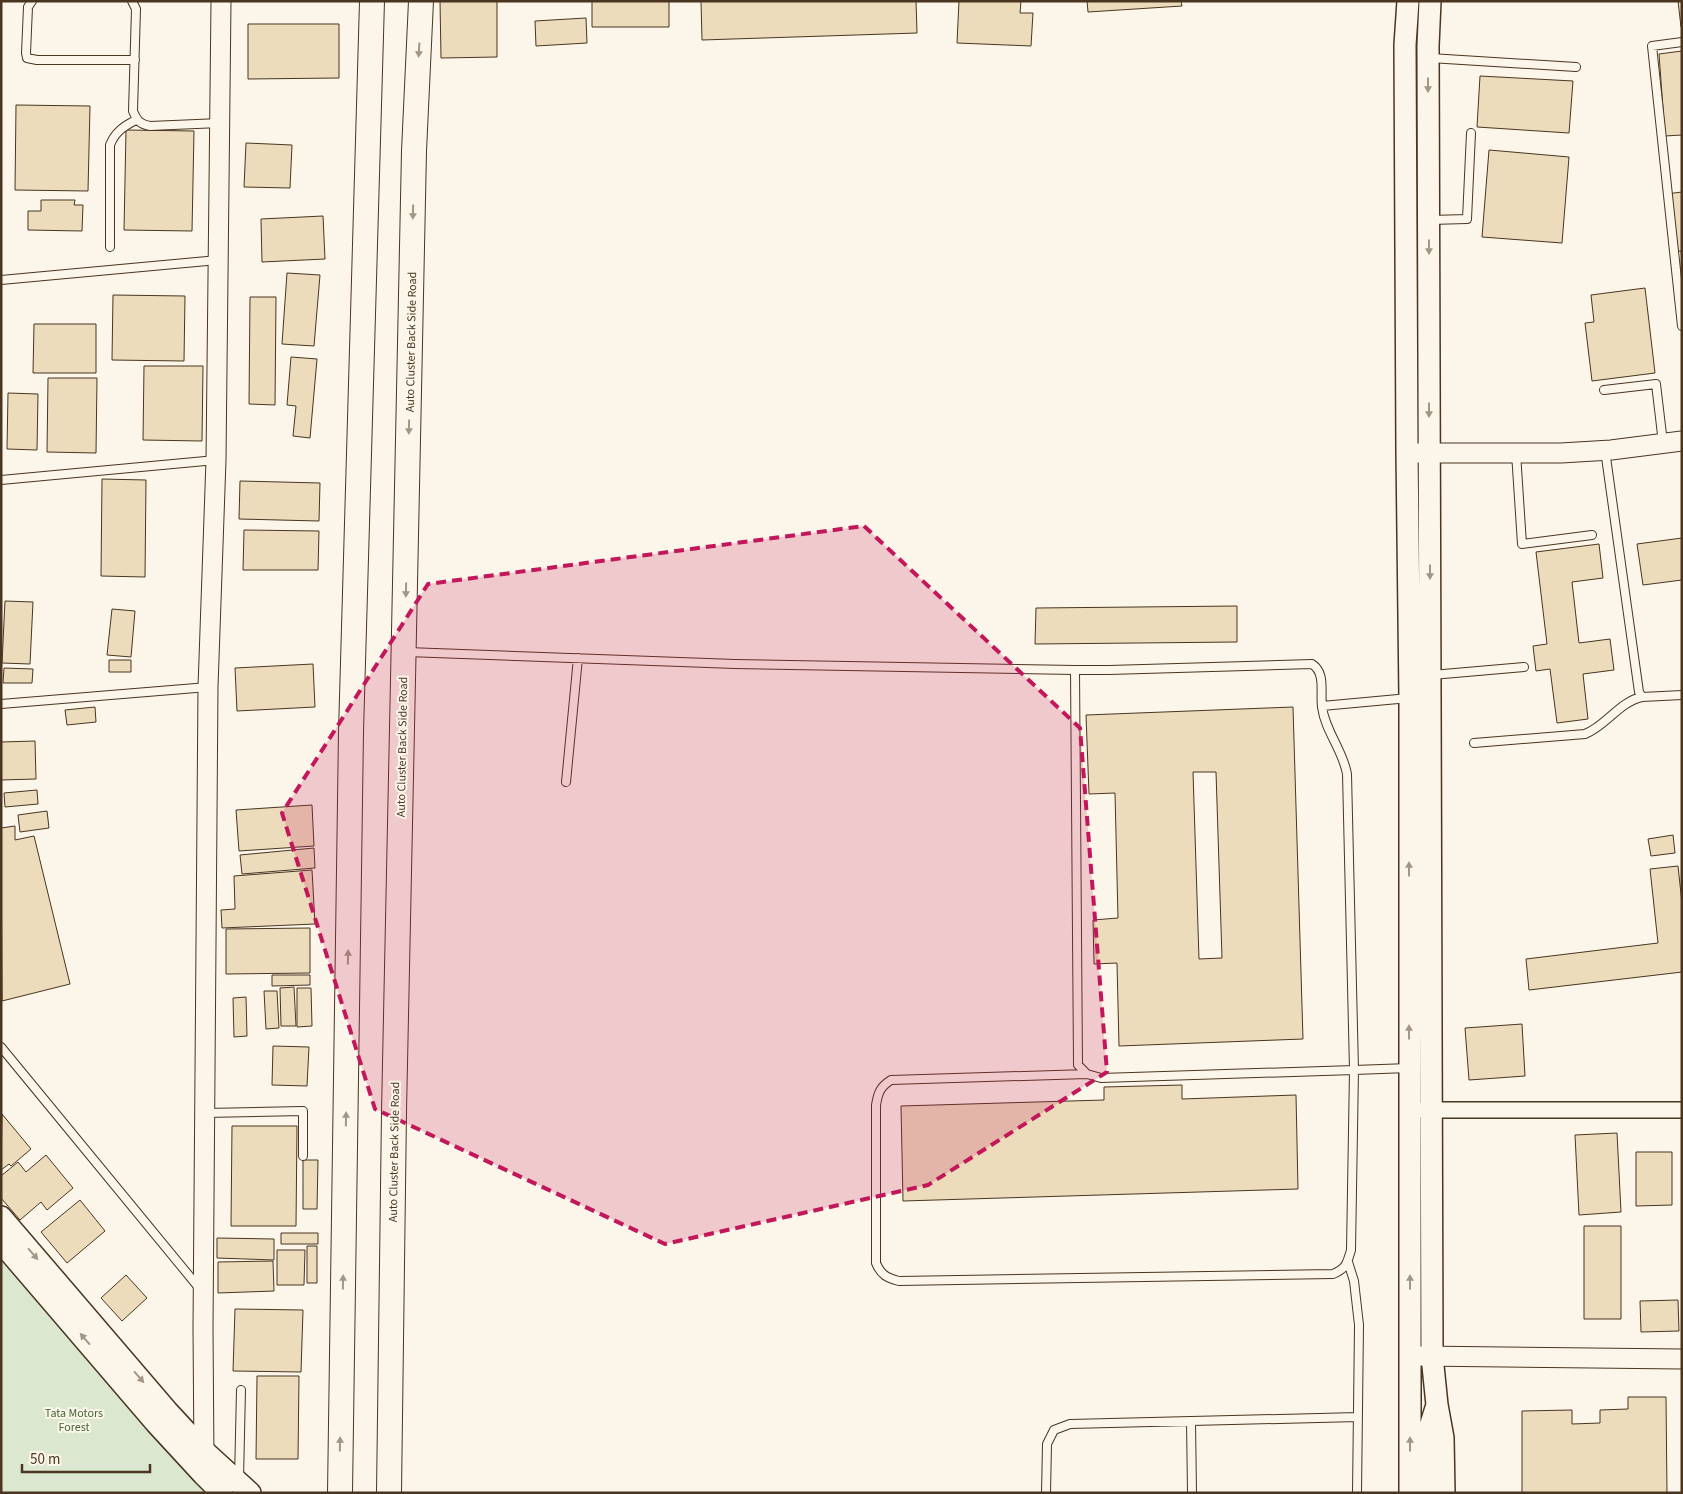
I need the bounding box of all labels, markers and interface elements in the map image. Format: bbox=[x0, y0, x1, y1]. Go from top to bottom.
one-way arrow bbox=[415, 42, 423, 58]
one-way arrow bbox=[1424, 77, 1432, 93]
one-way arrow bbox=[409, 205, 417, 221]
one-way arrow bbox=[1425, 240, 1433, 256]
street label: Auto Cluster Back Side Road bbox=[402, 272, 421, 412]
one-way arrow bbox=[1425, 402, 1433, 418]
one-way arrow bbox=[405, 420, 413, 436]
one-way arrow bbox=[1426, 565, 1434, 581]
one-way arrow bbox=[402, 582, 410, 598]
street label: Auto Cluster Back Side Road bbox=[393, 677, 412, 817]
one-way arrow bbox=[1406, 861, 1414, 877]
one-way arrow bbox=[344, 948, 352, 964]
one-way arrow bbox=[1405, 1023, 1413, 1039]
street label: Auto Cluster Back Side Road bbox=[385, 1082, 404, 1222]
one-way arrow bbox=[342, 1111, 350, 1127]
one-way arrow bbox=[27, 1248, 38, 1260]
one-way arrow bbox=[339, 1273, 347, 1289]
one-way arrow bbox=[1406, 1273, 1414, 1289]
one-way arrow bbox=[79, 1333, 90, 1346]
one-way arrow bbox=[133, 1371, 144, 1384]
park label: Tata Motors Forest bbox=[45, 1405, 103, 1436]
one-way arrow bbox=[337, 1436, 345, 1452]
one-way arrow bbox=[1406, 1436, 1414, 1452]
scale bar bbox=[22, 1442, 150, 1474]
text: 50 m bbox=[30, 1449, 60, 1470]

